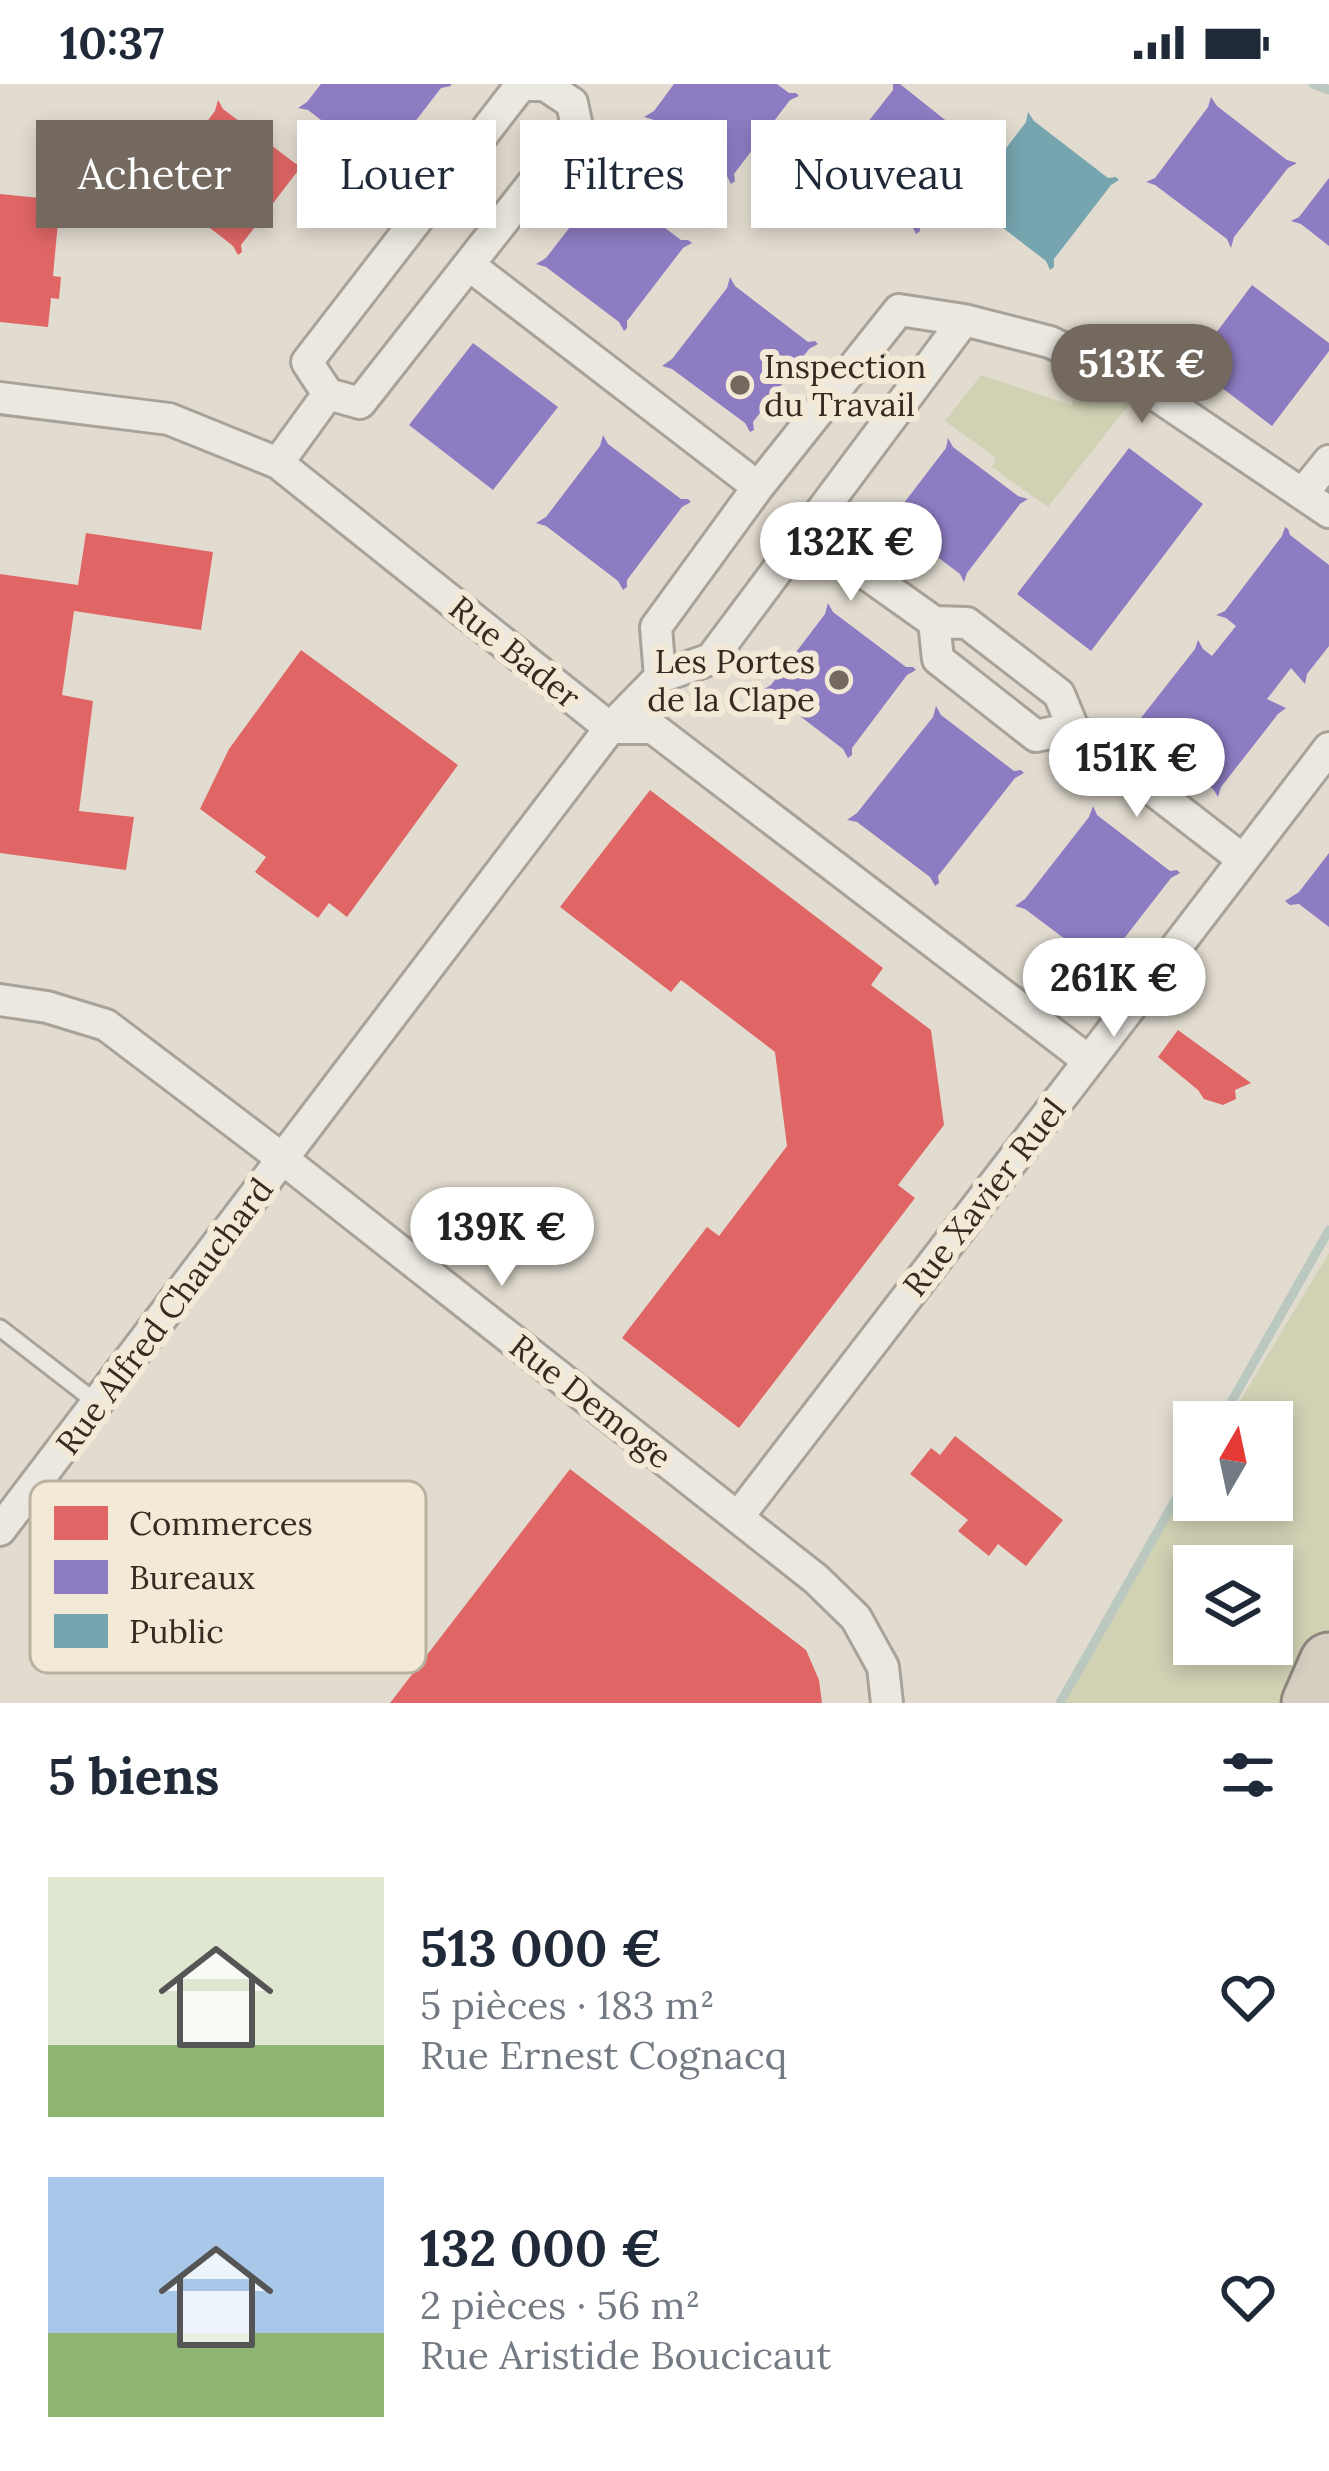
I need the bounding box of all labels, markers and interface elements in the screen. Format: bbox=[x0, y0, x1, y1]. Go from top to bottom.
text: 10:37 bbox=[60, 14, 164, 71]
chip: Acheter bbox=[36, 120, 273, 228]
chip: Louer bbox=[297, 120, 496, 228]
chip: Filtres bbox=[520, 120, 727, 228]
chip: Nouveau bbox=[751, 120, 1006, 228]
pin: 513K € bbox=[1044, 324, 1240, 426]
text: 513K € bbox=[1078, 338, 1206, 388]
place label: Inspection du Travail bbox=[764, 345, 926, 425]
marker: Inspection du Travail bbox=[727, 372, 753, 398]
pin: 132K € bbox=[753, 502, 949, 604]
text: 132K € bbox=[787, 516, 915, 566]
street label: Rue Bader bbox=[441, 586, 590, 718]
place label: Les Portes de la Clape bbox=[647, 640, 815, 720]
marker: Les Portes de la Clape bbox=[826, 667, 852, 693]
pin: 151K € bbox=[1039, 718, 1235, 820]
text: 151K € bbox=[1076, 732, 1198, 782]
pin: 261K € bbox=[1016, 938, 1212, 1040]
text: 261K € bbox=[1050, 952, 1178, 1002]
street label: Rue Xavier Ruel bbox=[894, 1090, 1074, 1304]
street label: Rue Alfred Chauchard bbox=[46, 1169, 282, 1463]
pin: 139K € bbox=[404, 1187, 600, 1289]
text: 139K € bbox=[437, 1201, 567, 1251]
street label: Rue Demoge bbox=[502, 1325, 680, 1477]
north arrow bbox=[1173, 1401, 1293, 1521]
map controls bbox=[1173, 1401, 1293, 1665]
legend bbox=[30, 1481, 426, 1673]
text: Commerces bbox=[129, 1502, 313, 1544]
button: layers bbox=[1173, 1545, 1293, 1665]
text: Bureaux bbox=[129, 1556, 255, 1598]
text: Public bbox=[129, 1610, 224, 1652]
icon: filters bbox=[1215, 1742, 1281, 1808]
text: 5 biens bbox=[48, 1743, 220, 1808]
text: 513 000 € bbox=[420, 1915, 662, 1980]
icon: home bbox=[144, 1925, 288, 2069]
icon: heart bbox=[1215, 1964, 1281, 2030]
text: 5 pièces · 183 m² bbox=[420, 1980, 715, 2030]
text: Rue Ernest Cognacq bbox=[420, 2030, 787, 2080]
text: 132 000 € bbox=[420, 2215, 662, 2280]
icon: home bbox=[144, 2225, 288, 2369]
icon: heart bbox=[1215, 2264, 1281, 2330]
text: 2 pièces · 56 m² bbox=[420, 2280, 700, 2330]
text: Rue Aristide Boucicaut bbox=[420, 2330, 831, 2380]

